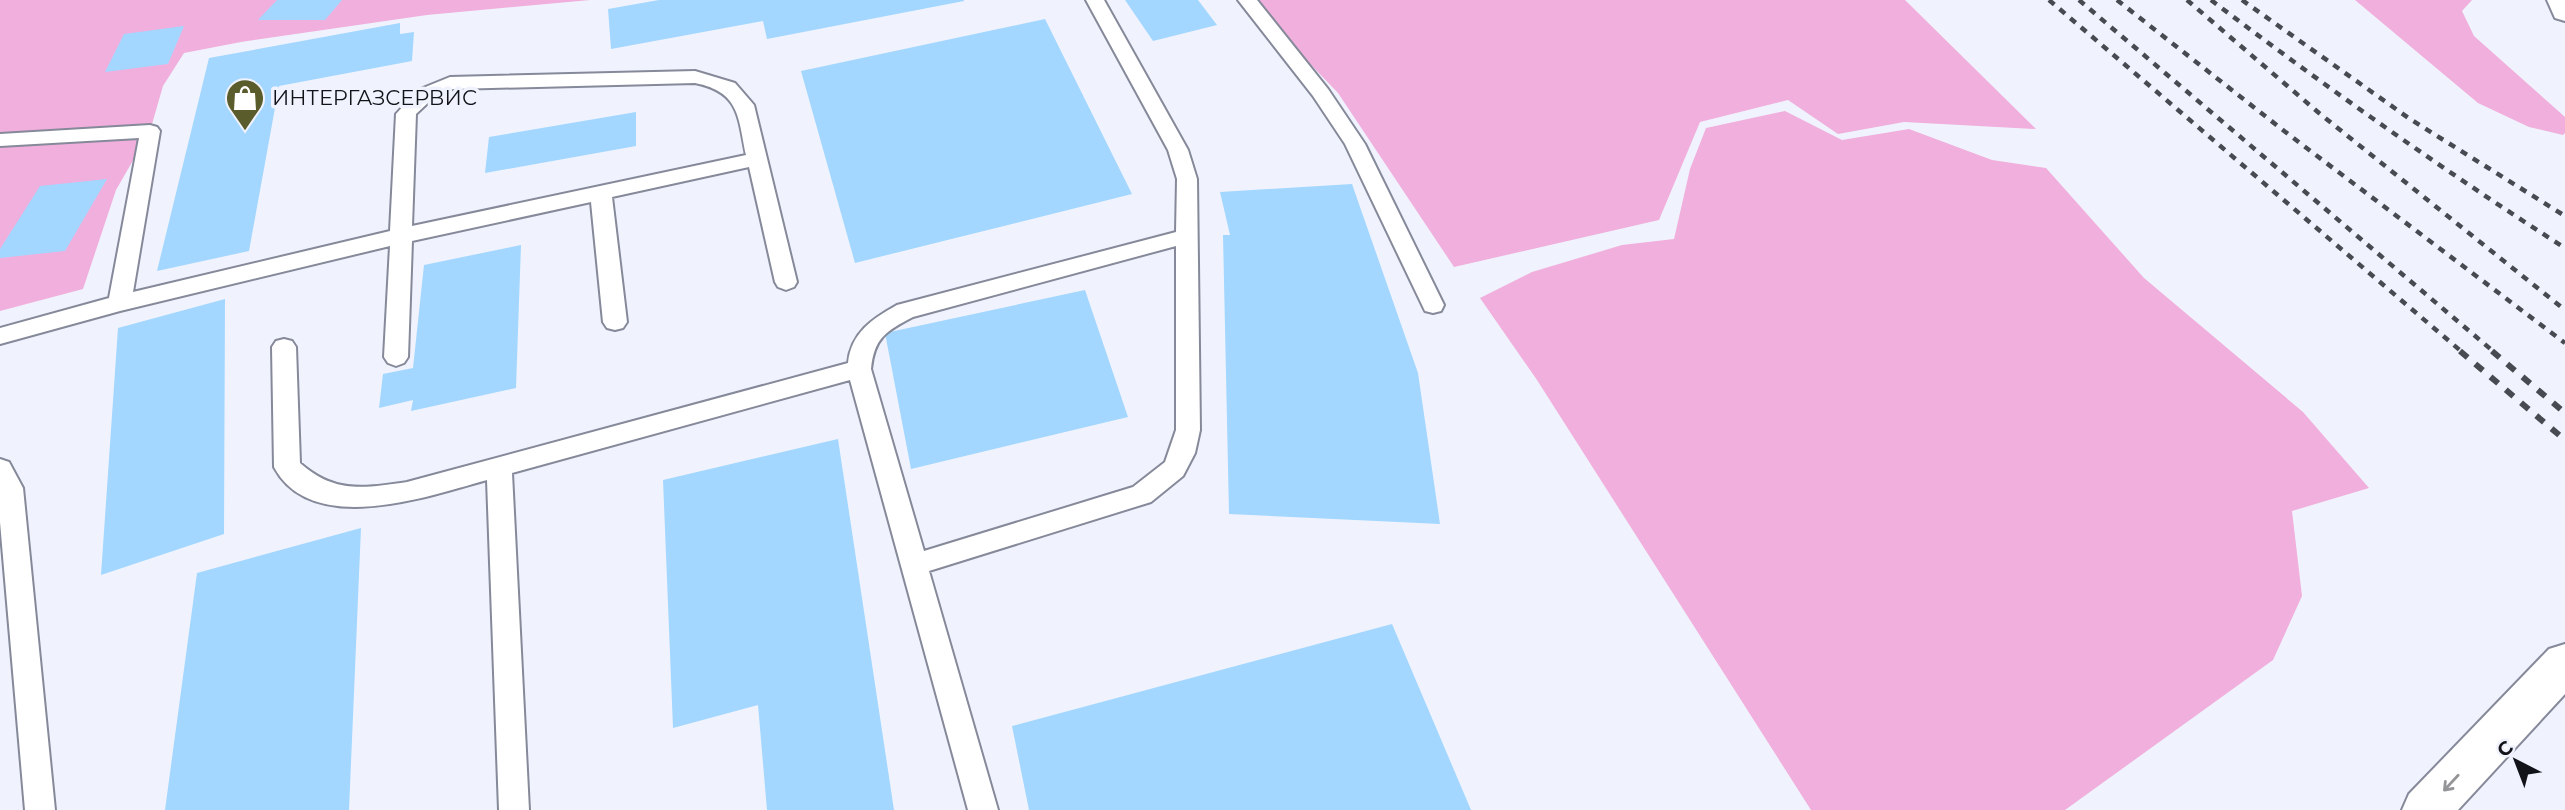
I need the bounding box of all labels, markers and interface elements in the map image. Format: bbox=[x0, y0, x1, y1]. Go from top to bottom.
shop icon: ИНТЕРГАЗСЕРВИС bbox=[224, 77, 266, 132]
place label: ИНТЕРГАЗСЕРВИС bbox=[272, 85, 477, 110]
north arrow bbox=[2481, 726, 2551, 796]
text: С bbox=[2492, 735, 2518, 762]
one-way arrow bbox=[2443, 774, 2460, 791]

